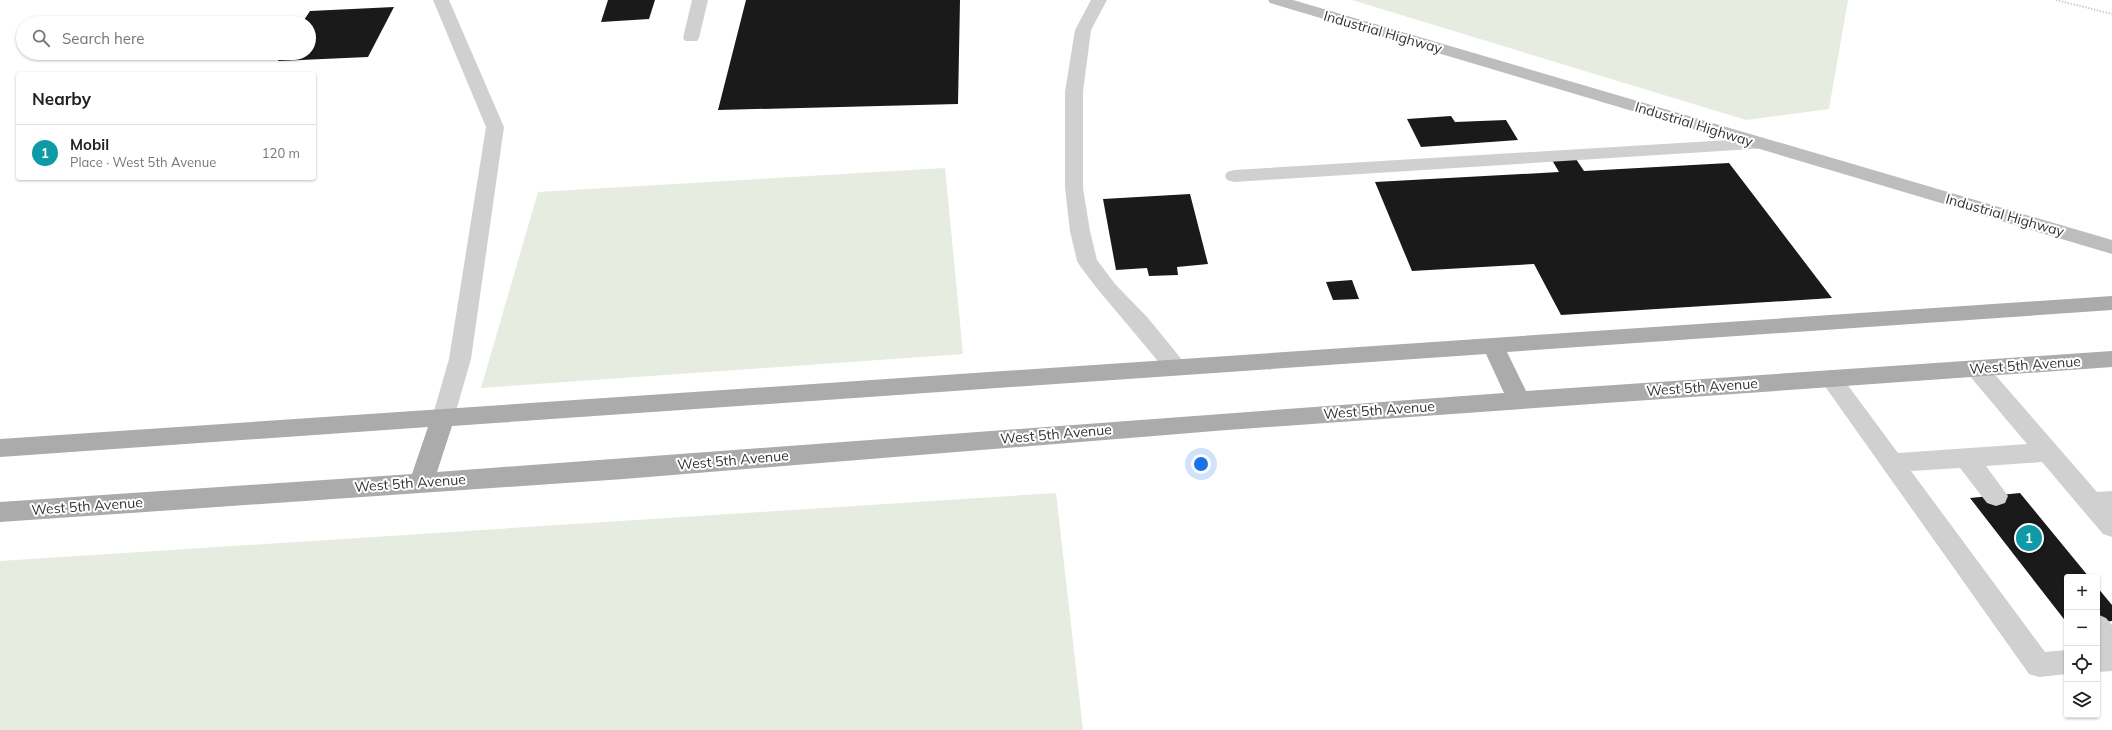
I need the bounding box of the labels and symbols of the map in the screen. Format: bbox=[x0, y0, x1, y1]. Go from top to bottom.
street label: Industrial Highway bbox=[1322, 6, 1445, 58]
street label: Industrial Highway bbox=[1633, 98, 1756, 151]
street label: Industrial Highway bbox=[1944, 189, 2067, 241]
street label: West 5th Avenue bbox=[1969, 352, 2081, 378]
street label: West 5th Avenue bbox=[1646, 374, 1758, 400]
street label: West 5th Avenue bbox=[1323, 397, 1435, 423]
street label: West 5th Avenue bbox=[1000, 420, 1112, 448]
street label: West 5th Avenue bbox=[677, 446, 789, 474]
your location bbox=[1191, 454, 1211, 474]
street label: West 5th Avenue bbox=[354, 470, 466, 496]
street label: West 5th Avenue bbox=[31, 493, 143, 519]
pin: 1 bbox=[2016, 523, 2042, 553]

